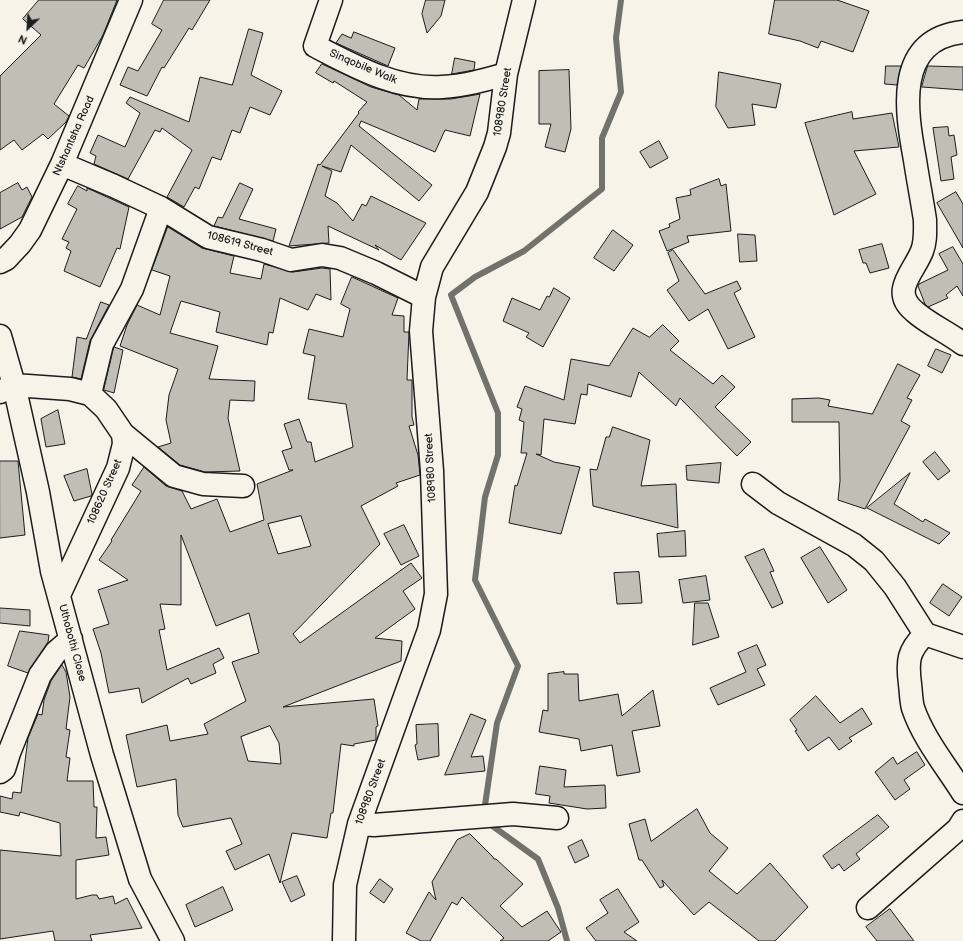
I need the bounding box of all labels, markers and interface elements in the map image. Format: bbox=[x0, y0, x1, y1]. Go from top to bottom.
north arrow bbox=[8, 8, 48, 48]
text: N bbox=[16, 32, 29, 47]
street label: Sinqobile Walk bbox=[327, 47, 399, 87]
street label: 108980 Street bbox=[491, 67, 515, 137]
street label: Ntshantsha Road bbox=[50, 94, 98, 178]
street label: 108619 Street bbox=[206, 229, 274, 259]
street label: 108980 Street bbox=[423, 433, 439, 503]
street label: 108620 Street bbox=[85, 457, 125, 527]
street label: Uthobothi Close bbox=[55, 603, 89, 683]
street label: 108980 Street bbox=[353, 757, 389, 827]

